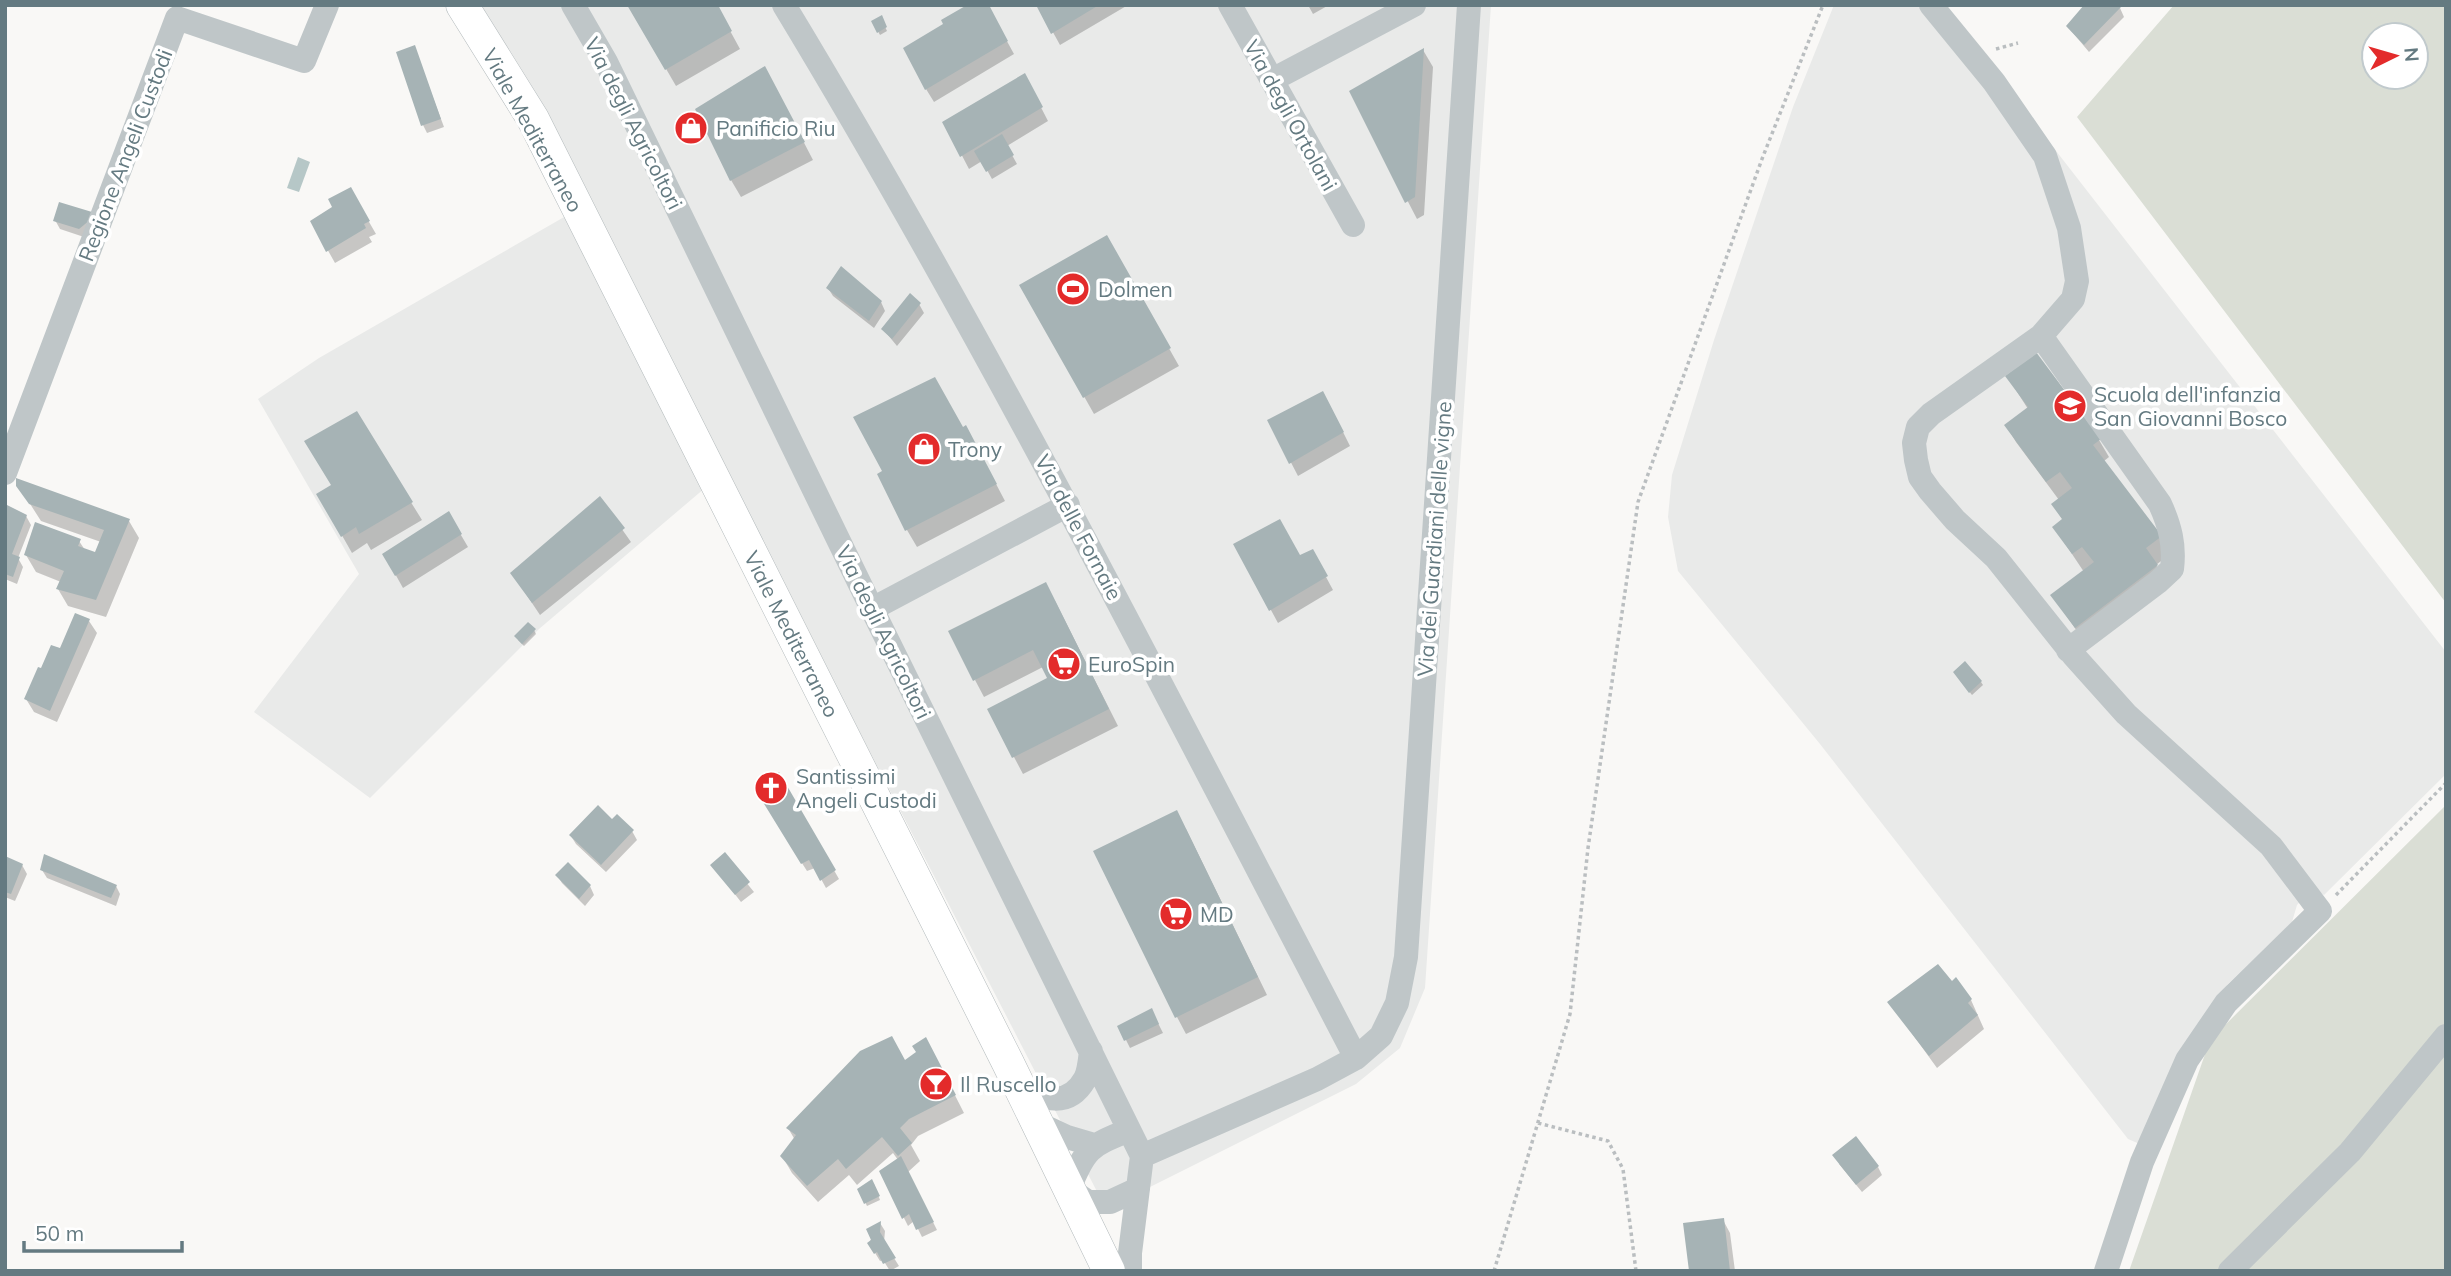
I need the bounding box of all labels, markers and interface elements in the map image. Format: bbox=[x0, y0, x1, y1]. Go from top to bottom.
north arrow bbox=[2360, 21, 2430, 91]
street label: Via degli Agricoltori bbox=[579, 33, 689, 213]
street label: Via degli Ortolani bbox=[1239, 35, 1343, 195]
street label: Viale Mediterraneo bbox=[477, 44, 589, 216]
street label: Regione Angeli Custodi bbox=[72, 45, 178, 265]
text: N bbox=[2399, 46, 2425, 63]
shop icon: Panificio Riu bbox=[672, 109, 710, 147]
place label: Panificio Riu bbox=[716, 115, 836, 141]
sports icon: Dolmen bbox=[1054, 270, 1092, 308]
place label: Dolmen bbox=[1098, 276, 1173, 302]
place label: Scuola dell'infanzia San Giovanni Bosco bbox=[2094, 381, 2287, 431]
school or university icon: Scuola dell'infanzia San Giovanni Bosco bbox=[2051, 387, 2089, 425]
street label: Via dei Guardiani delle vigne bbox=[1411, 400, 1457, 678]
shop icon: Trony bbox=[905, 430, 943, 468]
place label: Trony bbox=[948, 436, 1002, 462]
street label: Via delle Fornaie bbox=[1030, 450, 1128, 604]
street label: Via degli Agricoltori bbox=[831, 541, 937, 723]
street label: Viale Mediterraneo bbox=[739, 546, 845, 722]
supermarket icon: EuroSpin bbox=[1045, 645, 1083, 683]
place label: EuroSpin bbox=[1088, 651, 1175, 677]
place label: Santissimi Angeli Custodi bbox=[796, 763, 937, 813]
church icon: Santissimi Angeli Custodi bbox=[752, 769, 790, 807]
supermarket icon: MD bbox=[1157, 895, 1195, 933]
place label: MD bbox=[1200, 901, 1234, 927]
bar icon: Il Ruscello bbox=[917, 1065, 955, 1103]
place label: Il Ruscello bbox=[960, 1071, 1057, 1097]
scale bar bbox=[24, 1210, 182, 1254]
text: 50 m bbox=[35, 1220, 84, 1246]

